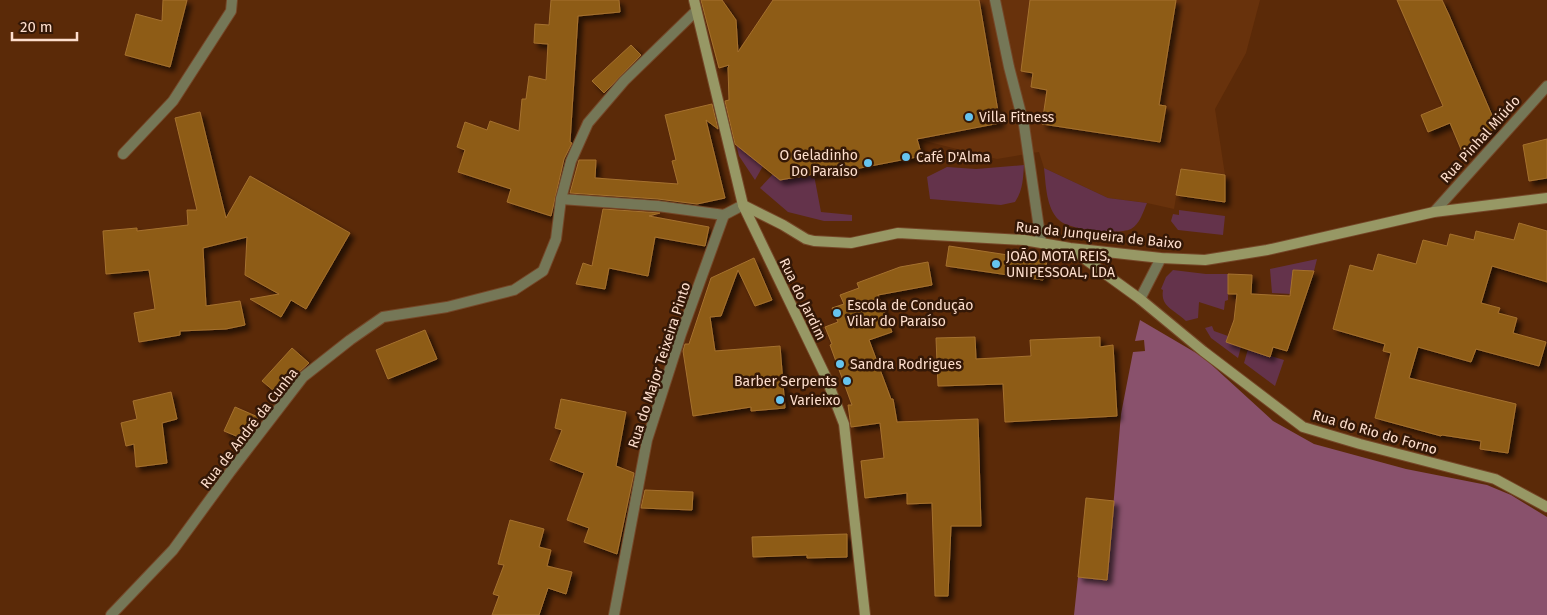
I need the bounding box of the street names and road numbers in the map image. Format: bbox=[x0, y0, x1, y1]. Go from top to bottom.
street label: Rua Pinhal Miúdo bbox=[1437, 92, 1524, 186]
street label: Rua da Junqueira de Baixo bbox=[1015, 218, 1183, 253]
street label: Rua do Jardim bbox=[775, 255, 830, 343]
street label: Rua do Major Teixeira Pinto bbox=[625, 280, 694, 450]
street label: Rua de André da Cunha bbox=[197, 365, 302, 492]
street label: Rua do Rio do Forno bbox=[1310, 407, 1439, 458]

